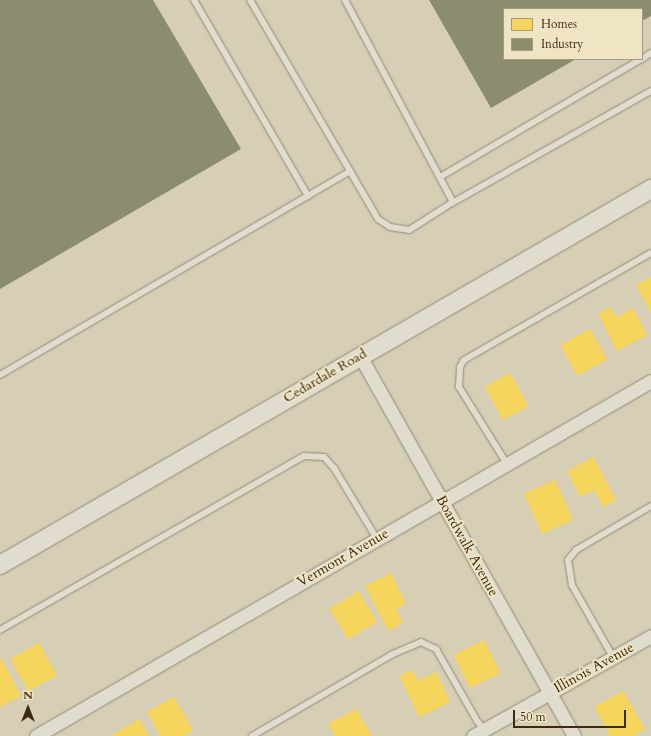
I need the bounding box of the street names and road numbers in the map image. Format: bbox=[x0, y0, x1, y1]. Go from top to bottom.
street label: Cedardale Road bbox=[280, 345, 370, 407]
street label: Boardwalk Avenue bbox=[432, 492, 502, 600]
street label: Vermont Avenue bbox=[294, 525, 392, 591]
street label: Illinois Avenue bbox=[551, 639, 637, 697]

